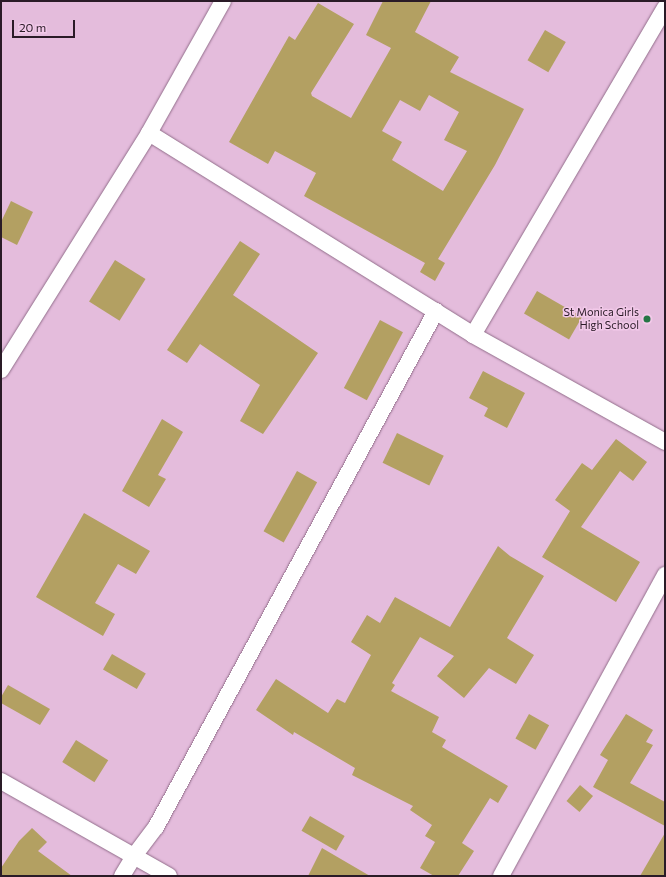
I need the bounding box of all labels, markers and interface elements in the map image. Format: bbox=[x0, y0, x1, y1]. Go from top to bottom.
scale bar bbox=[14, 12, 77, 38]
text: 20 m bbox=[19, 20, 46, 34]
place label: St Monica Girls High School bbox=[563, 306, 639, 332]
marker: St Monica Girls High School bbox=[642, 314, 652, 324]

